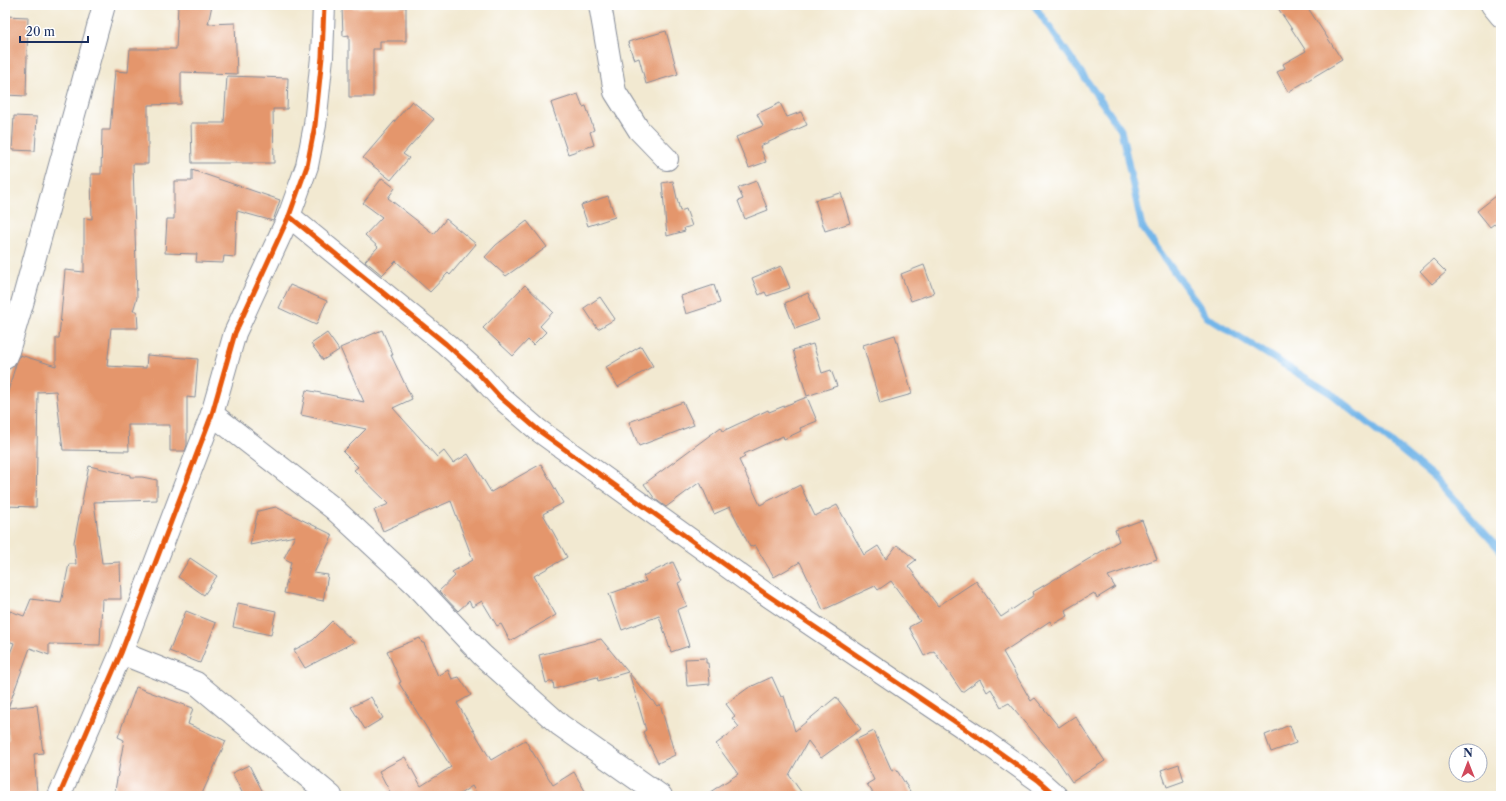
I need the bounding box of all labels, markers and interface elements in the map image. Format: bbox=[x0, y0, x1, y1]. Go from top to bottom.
scale bar bbox=[20, 18, 88, 44]
text: 20 m bbox=[26, 24, 55, 39]
north arrow bbox=[1448, 743, 1488, 783]
text: N bbox=[1463, 746, 1473, 760]

